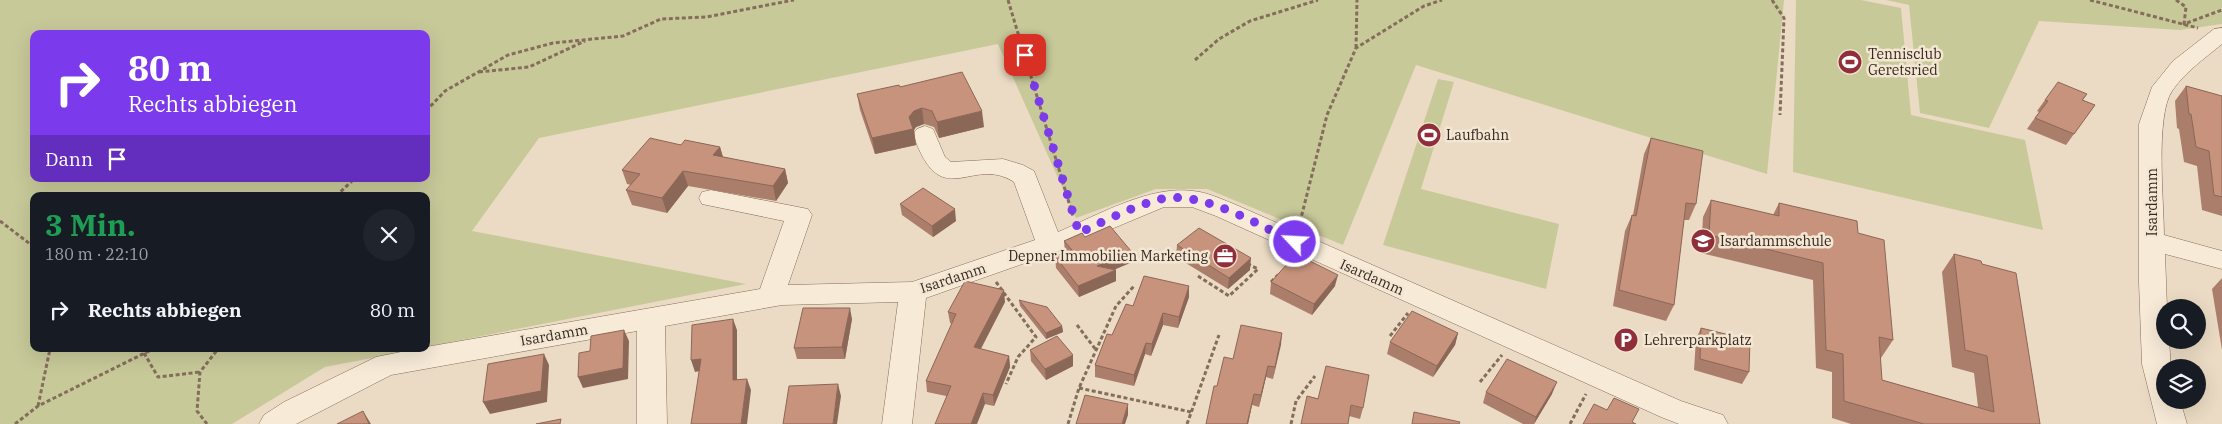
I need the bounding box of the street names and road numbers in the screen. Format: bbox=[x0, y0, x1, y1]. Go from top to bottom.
street label: Isardamm bbox=[2143, 168, 2161, 236]
street label: Isardamm bbox=[1337, 255, 1407, 299]
street label: Isardamm bbox=[918, 259, 988, 297]
street label: Isardamm bbox=[519, 320, 589, 350]

